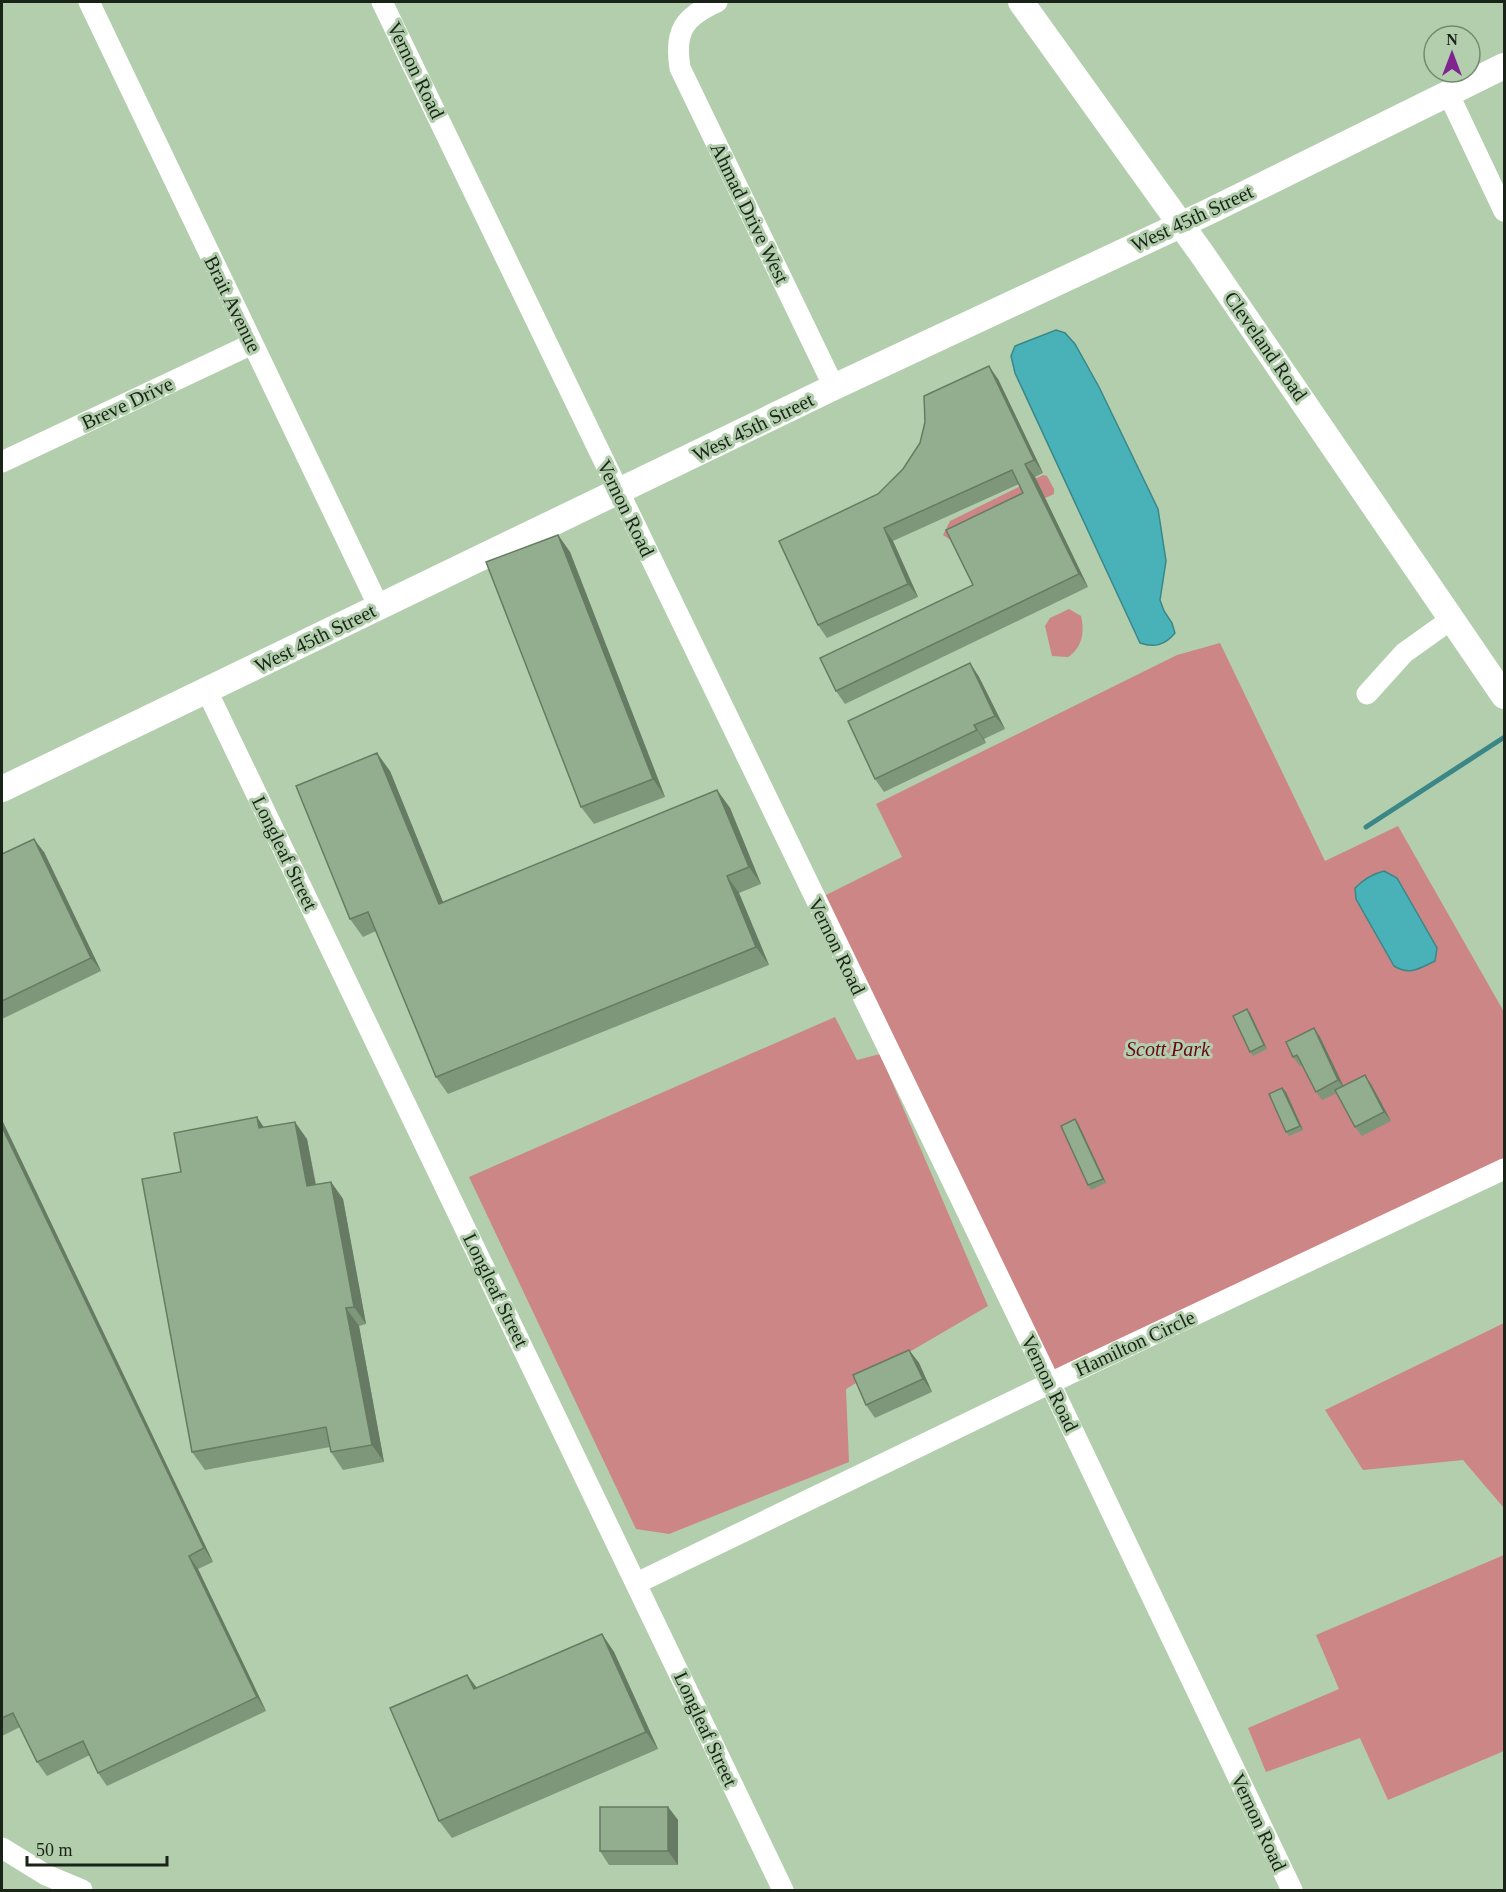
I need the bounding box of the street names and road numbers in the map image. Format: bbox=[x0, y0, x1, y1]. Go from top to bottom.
street label: Vernon Road bbox=[383, 18, 449, 122]
street label: Ahmad Drive West bbox=[706, 139, 794, 287]
street label: West 45th Street bbox=[1128, 180, 1257, 256]
street label: Brait Avenue bbox=[200, 252, 266, 356]
street label: Cleveland Road bbox=[1220, 287, 1312, 405]
street label: Breve Drive bbox=[78, 372, 176, 434]
street label: West 45th Street bbox=[689, 388, 817, 466]
street label: Vernon Road bbox=[593, 456, 659, 560]
street label: West 45th Street bbox=[251, 599, 379, 677]
street label: Longleaf Street bbox=[247, 793, 322, 914]
street label: Vernon Road bbox=[804, 894, 870, 998]
street label: Longleaf Street bbox=[458, 1230, 533, 1351]
street label: Hamilton Circle bbox=[1072, 1306, 1198, 1380]
street label: Vernon Road bbox=[1017, 1331, 1083, 1435]
street label: Longleaf Street bbox=[669, 1668, 742, 1791]
street label: Vernon Road bbox=[1227, 1770, 1291, 1874]

